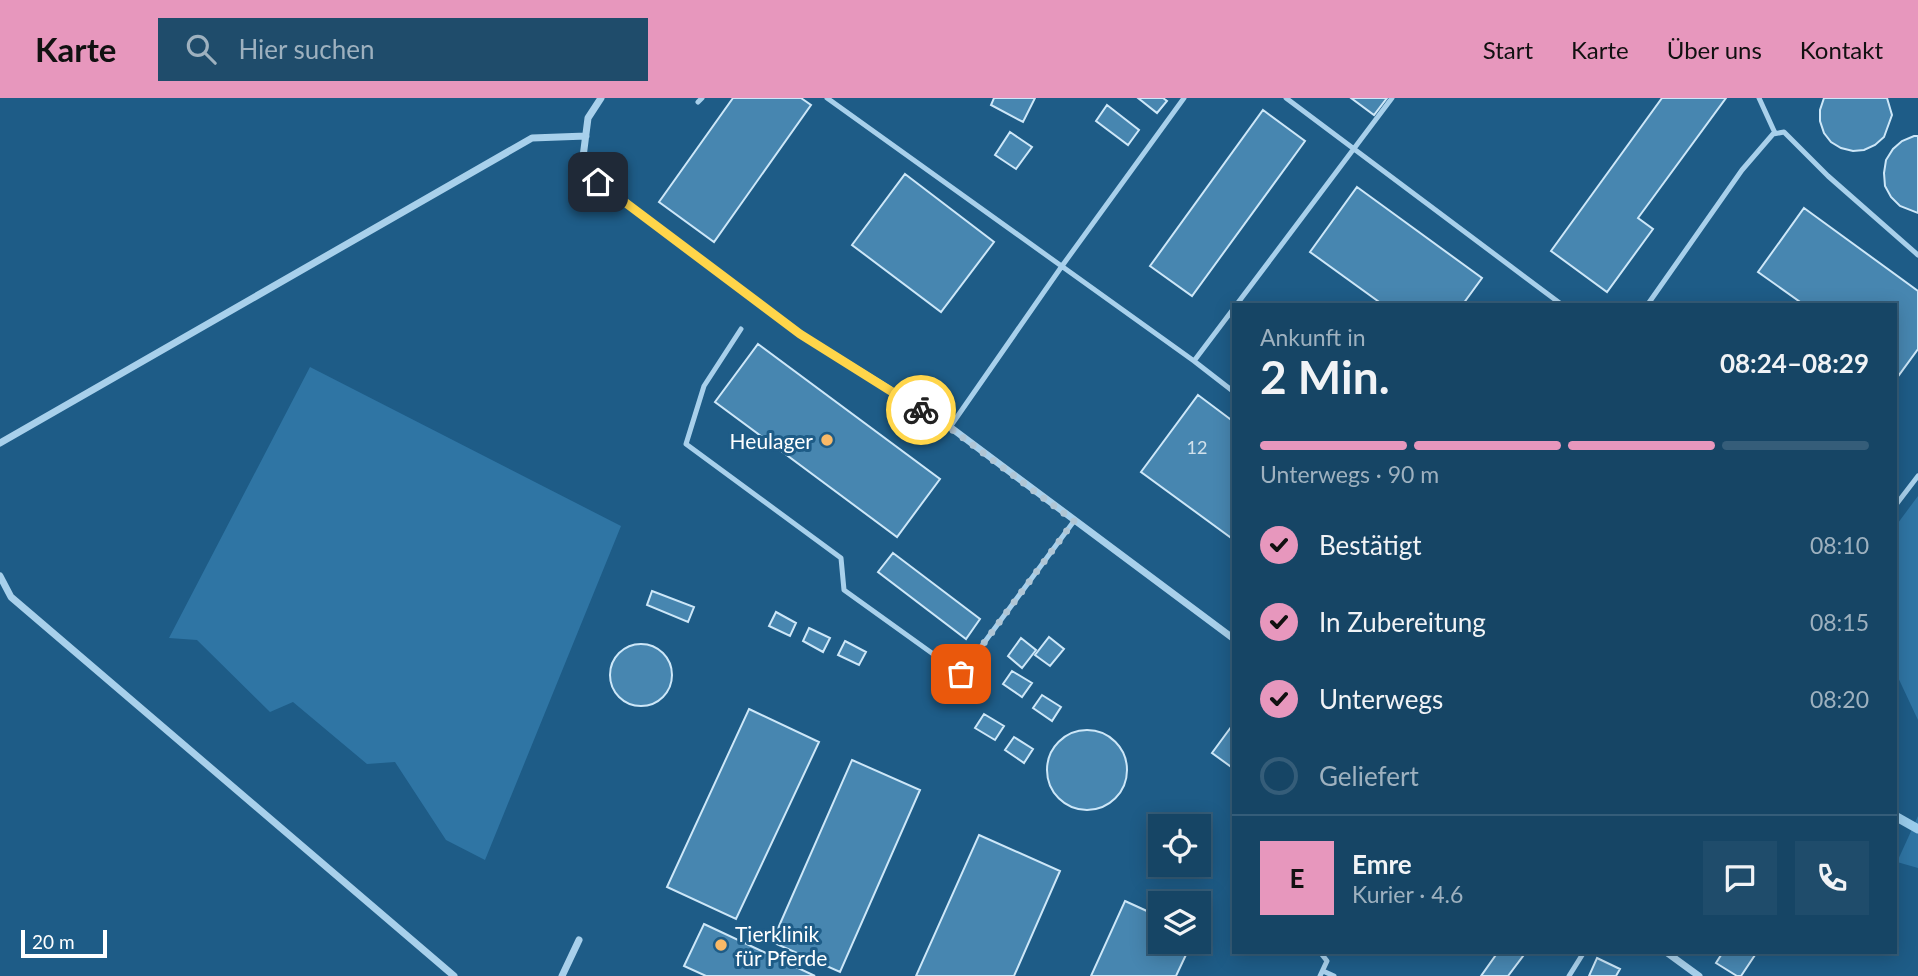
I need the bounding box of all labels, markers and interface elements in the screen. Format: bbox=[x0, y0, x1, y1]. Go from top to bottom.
search box bbox=[158, 18, 648, 81]
text: Karte bbox=[35, 29, 116, 69]
icon: search bbox=[182, 30, 220, 68]
text: Hier suchen bbox=[238, 33, 375, 65]
text: Start bbox=[1483, 35, 1533, 64]
text: Karte bbox=[1571, 35, 1629, 64]
text: Über uns bbox=[1667, 35, 1762, 64]
text: Kontakt bbox=[1800, 35, 1883, 64]
pin bbox=[568, 152, 628, 212]
icon: home bbox=[579, 163, 617, 201]
text: Ankunft in bbox=[1260, 323, 1366, 351]
text: 08:24–08:29 bbox=[1720, 347, 1869, 379]
text: 2 Min. bbox=[1260, 349, 1390, 404]
courier bbox=[886, 375, 956, 445]
icon: bike bbox=[902, 391, 940, 429]
place label: Heulager bbox=[730, 428, 813, 453]
marker: Heulager bbox=[819, 432, 835, 448]
house number: 12 bbox=[1187, 436, 1207, 458]
text: Unterwegs · 90 m bbox=[1260, 460, 1439, 488]
icon: check bbox=[1260, 526, 1298, 564]
text: Bestätigt bbox=[1319, 529, 1422, 561]
text: 08:10 bbox=[1810, 531, 1869, 559]
icon: check bbox=[1260, 603, 1298, 641]
text: In Zubereitung bbox=[1319, 606, 1486, 638]
text: 08:15 bbox=[1810, 608, 1869, 636]
pin bbox=[931, 644, 991, 704]
icon: bag bbox=[942, 655, 980, 693]
icon: check bbox=[1260, 680, 1298, 718]
text: Unterwegs bbox=[1319, 683, 1443, 715]
text: 08:20 bbox=[1810, 685, 1869, 713]
text: Geliefert bbox=[1319, 760, 1419, 792]
map controls bbox=[1148, 814, 1211, 954]
button: locate bbox=[1148, 814, 1211, 877]
button: chat bbox=[1703, 841, 1777, 915]
button: phone bbox=[1795, 841, 1869, 915]
text: Emre bbox=[1352, 848, 1412, 880]
text: E bbox=[1290, 862, 1304, 894]
text: Kurier · 4.6 bbox=[1352, 880, 1463, 908]
button: layers bbox=[1148, 891, 1211, 954]
place label: Tierklinik für Pferde bbox=[735, 921, 827, 970]
scale bar bbox=[21, 927, 107, 959]
text: 20 m bbox=[32, 930, 75, 953]
marker: Tierklinik für Pferde bbox=[713, 937, 729, 953]

